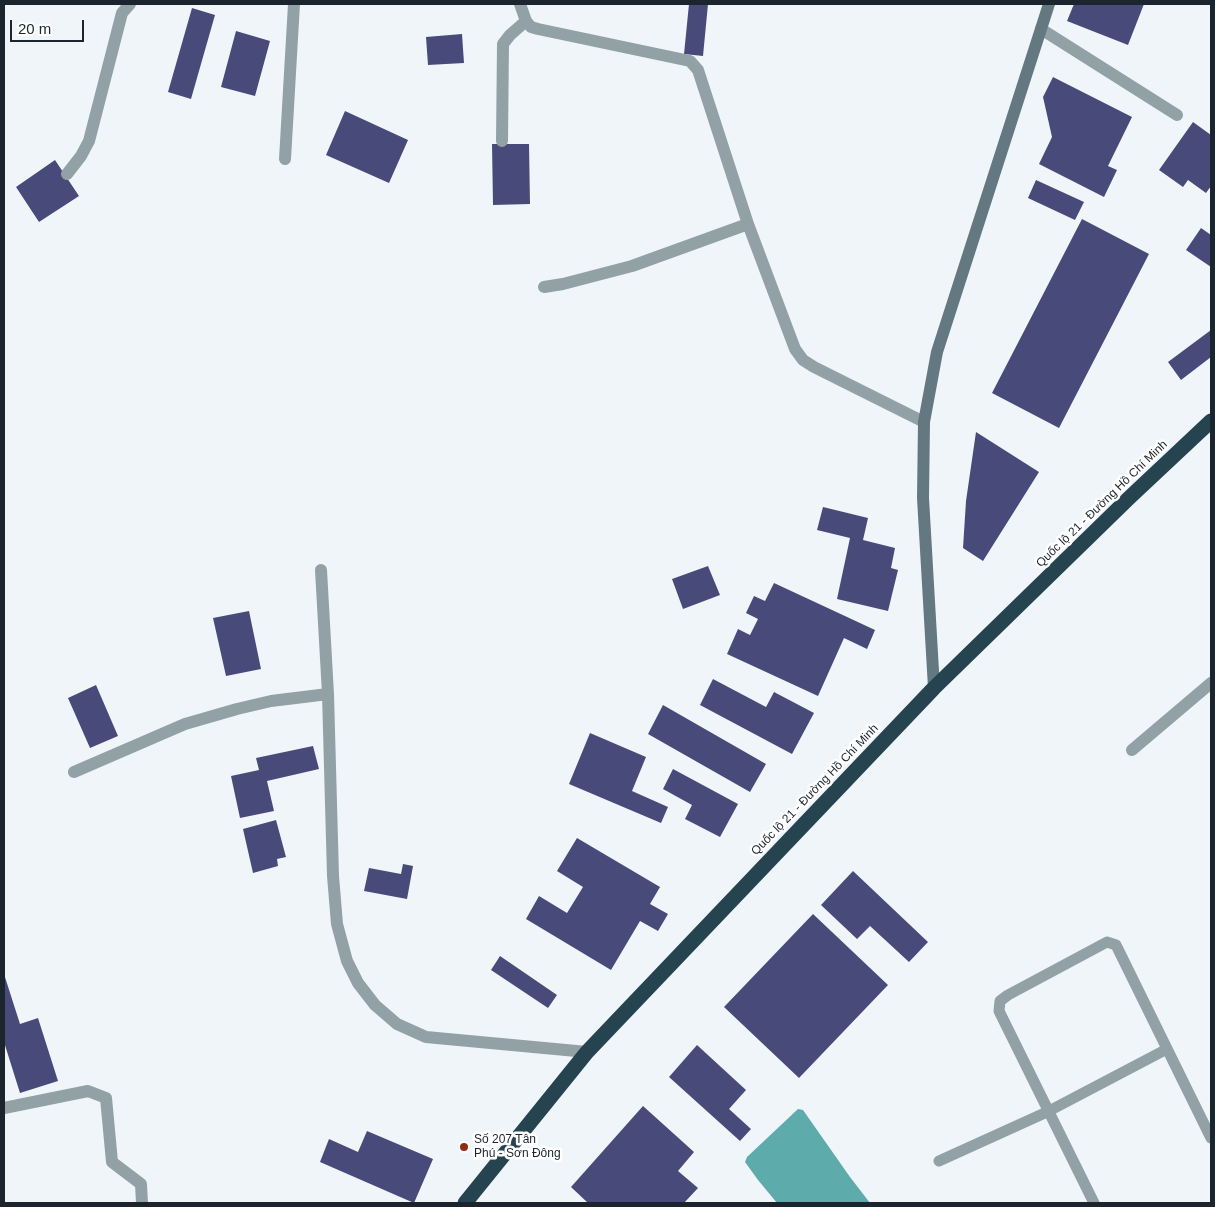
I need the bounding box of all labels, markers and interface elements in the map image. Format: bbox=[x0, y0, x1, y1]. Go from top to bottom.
scale bar bbox=[12, 10, 86, 42]
text: 20 m bbox=[18, 20, 51, 37]
street label: Quốc lộ 21 - Đường Hồ Chí Minh bbox=[1033, 437, 1171, 571]
street label: Quốc lộ 21 - Đường Hồ Chí Minh bbox=[748, 721, 882, 859]
place label: Số 207 Tân Phú - Sơn Đông bbox=[474, 1133, 561, 1161]
marker: Số 207 Tân Phú - Sơn Đông bbox=[458, 1141, 470, 1153]

